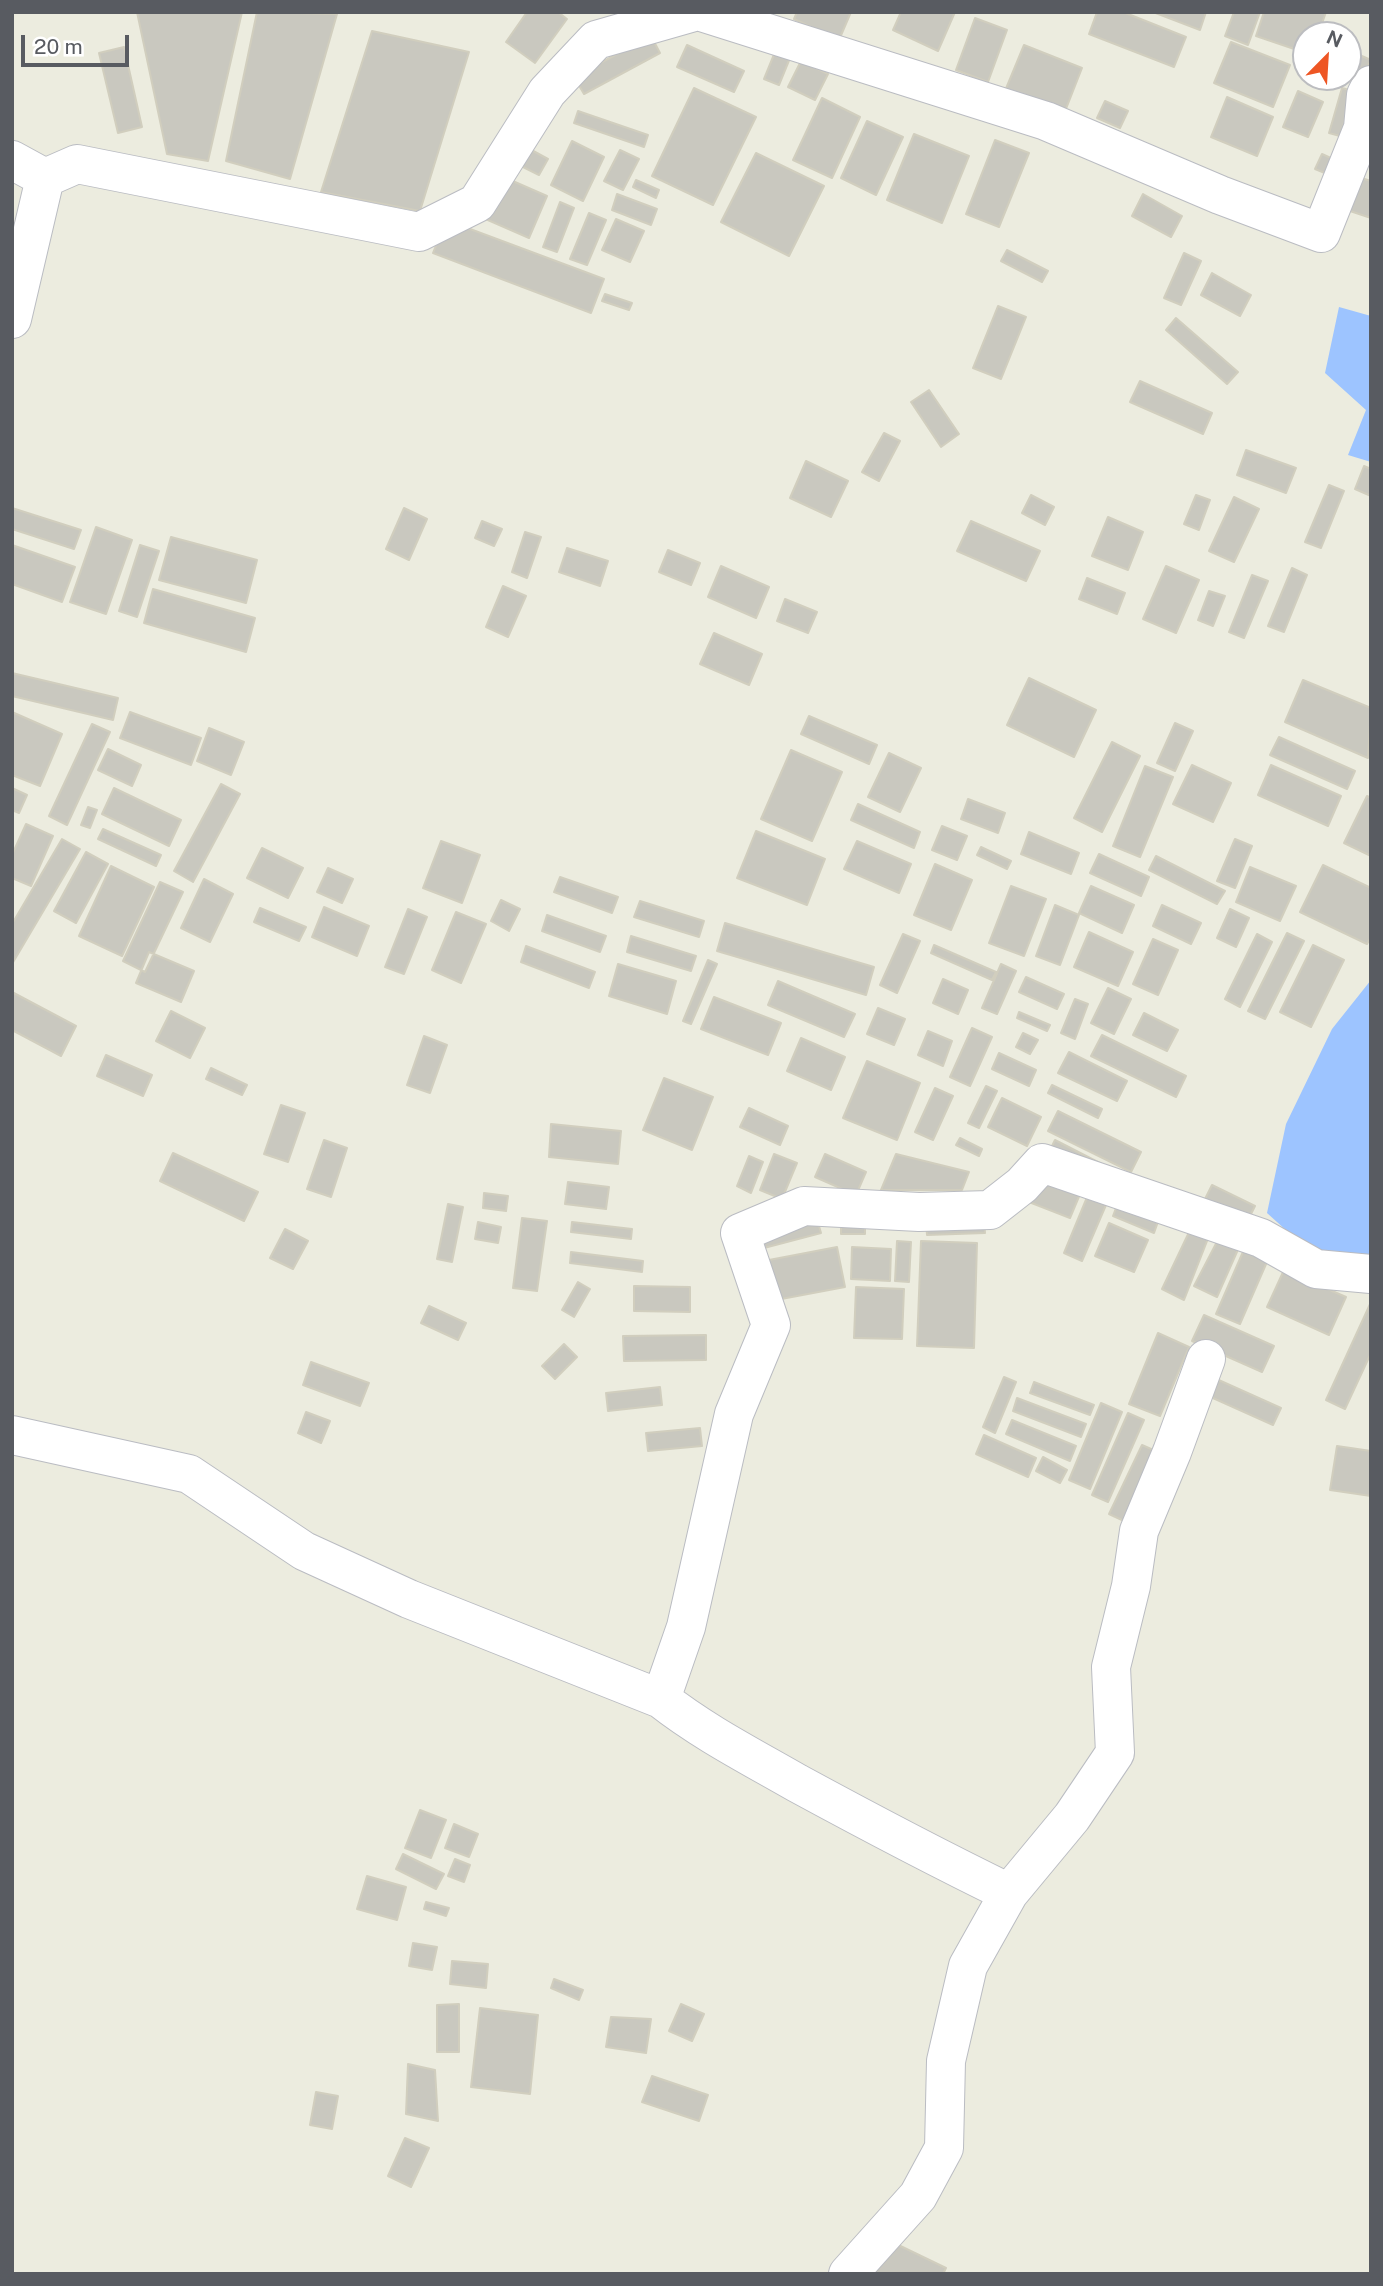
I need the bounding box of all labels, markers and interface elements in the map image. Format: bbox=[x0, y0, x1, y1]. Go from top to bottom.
scale bar bbox=[24, 21, 133, 65]
north arrow bbox=[1292, 21, 1362, 91]
text: N bbox=[1323, 26, 1346, 52]
text: 20 m bbox=[34, 34, 83, 59]

